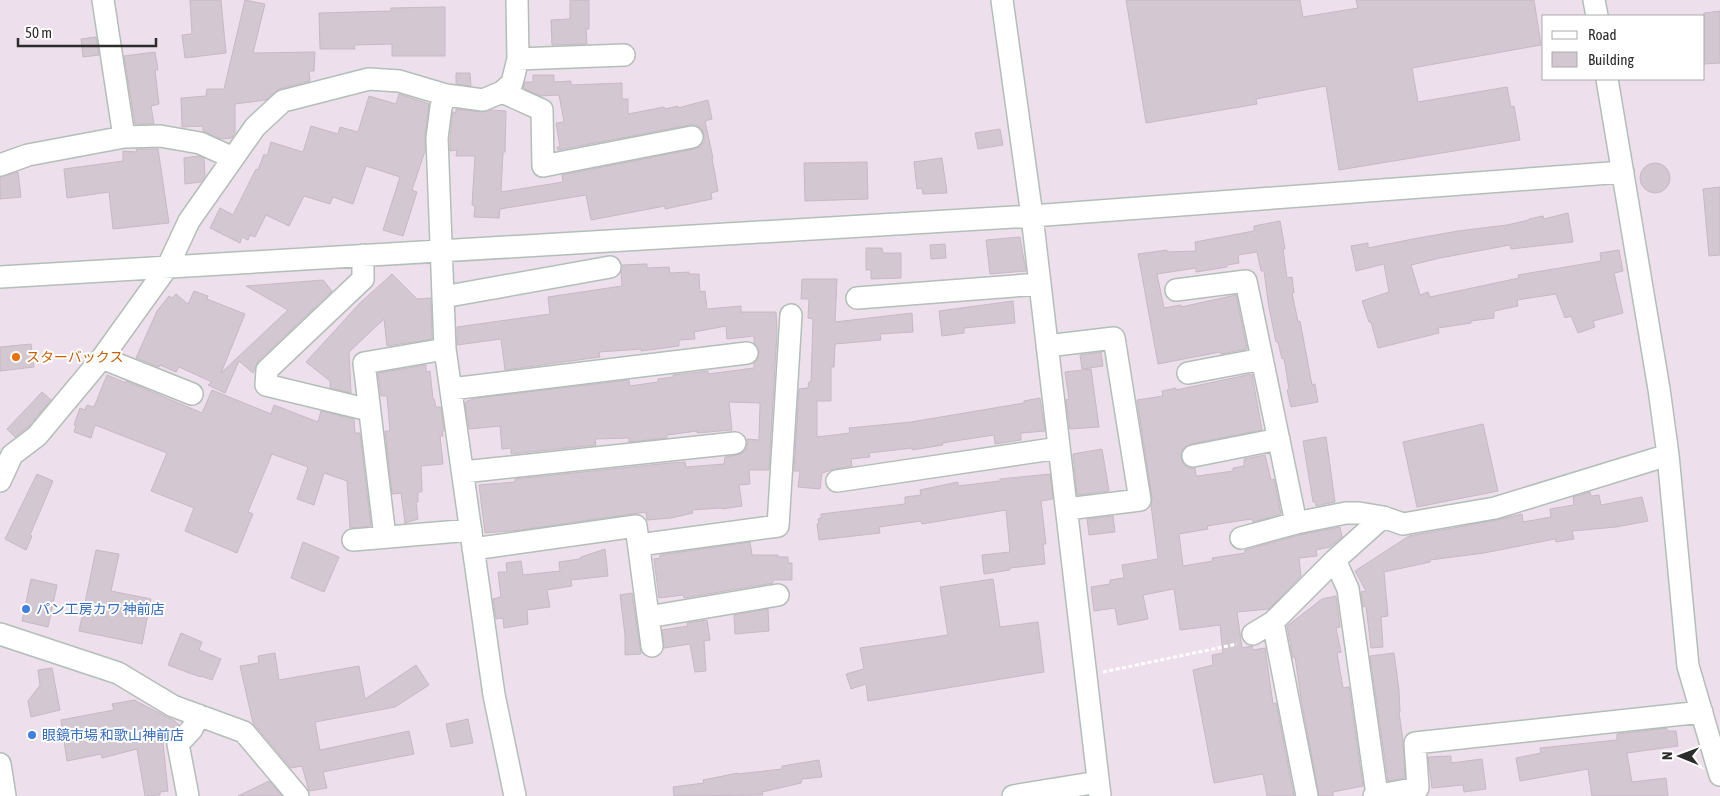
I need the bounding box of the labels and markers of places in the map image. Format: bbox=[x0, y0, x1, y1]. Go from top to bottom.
place label: スターバックス bbox=[26, 349, 123, 365]
marker: スターバックス bbox=[10, 351, 22, 363]
place label: パン工房カワ 神前店 bbox=[36, 601, 165, 617]
marker: パン工房カワ 神前店 bbox=[20, 603, 32, 615]
place label: 眼鏡市場 和歌山神前店 bbox=[42, 727, 184, 743]
marker: 眼鏡市場 和歌山神前店 bbox=[26, 729, 38, 741]

